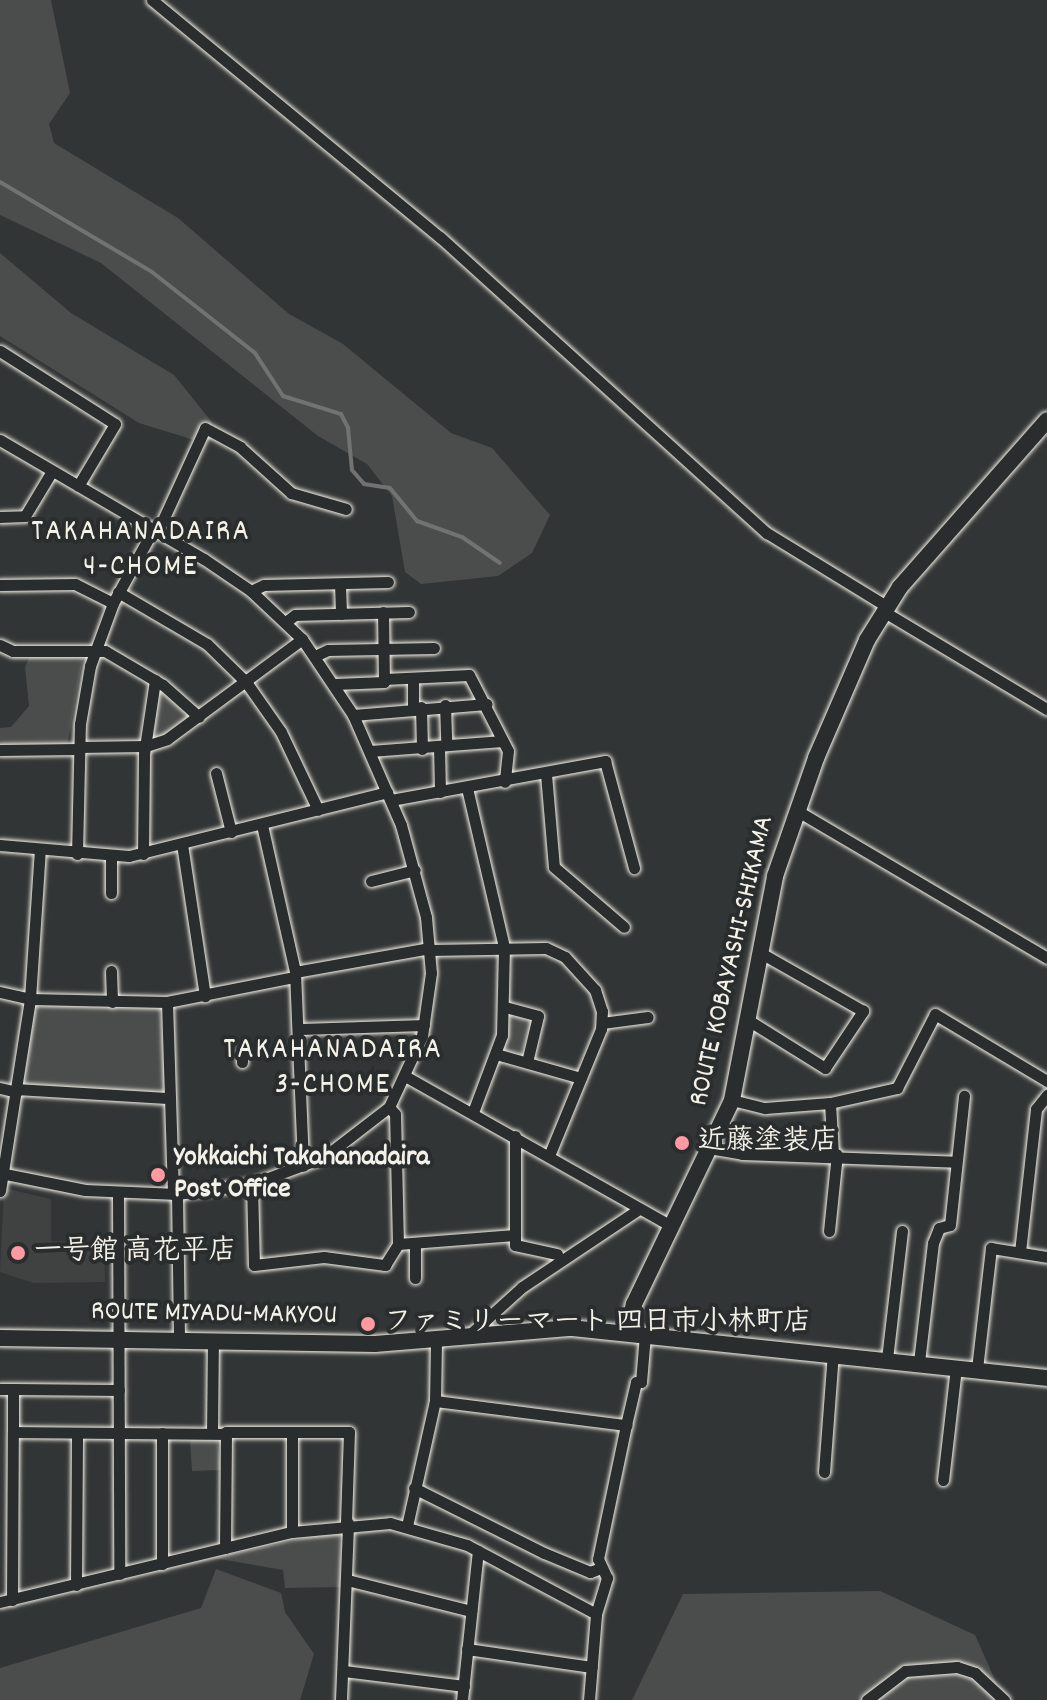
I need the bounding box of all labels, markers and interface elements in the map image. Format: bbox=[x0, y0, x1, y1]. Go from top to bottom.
district label: TAKAHANADAIRA 4-CHOME bbox=[31, 516, 251, 586]
street label: ROUTE KOBAYASHI-SHIKAMA bbox=[683, 813, 783, 1109]
district label: TAKAHANADAIRA 3-CHOME bbox=[223, 1034, 443, 1104]
place label: 近藤塗装店 bbox=[698, 1126, 838, 1160]
marker: 近藤塗装店 bbox=[673, 1134, 691, 1152]
place label: Yokkaichi Takahanadaira Post Office bbox=[174, 1142, 429, 1208]
marker: Yokkaichi Takahanadaira Post Office bbox=[149, 1166, 167, 1184]
place label: 一号館 高花平店 bbox=[34, 1236, 236, 1270]
marker: 一号館 高花平店 bbox=[9, 1244, 27, 1262]
street label: ROUTE MIYADU-MAKYOU bbox=[91, 1296, 337, 1334]
place label: ファミリーマート 四日市小林町店 bbox=[384, 1307, 810, 1341]
marker: ファミリーマート 四日市小林町店 bbox=[359, 1315, 377, 1333]

